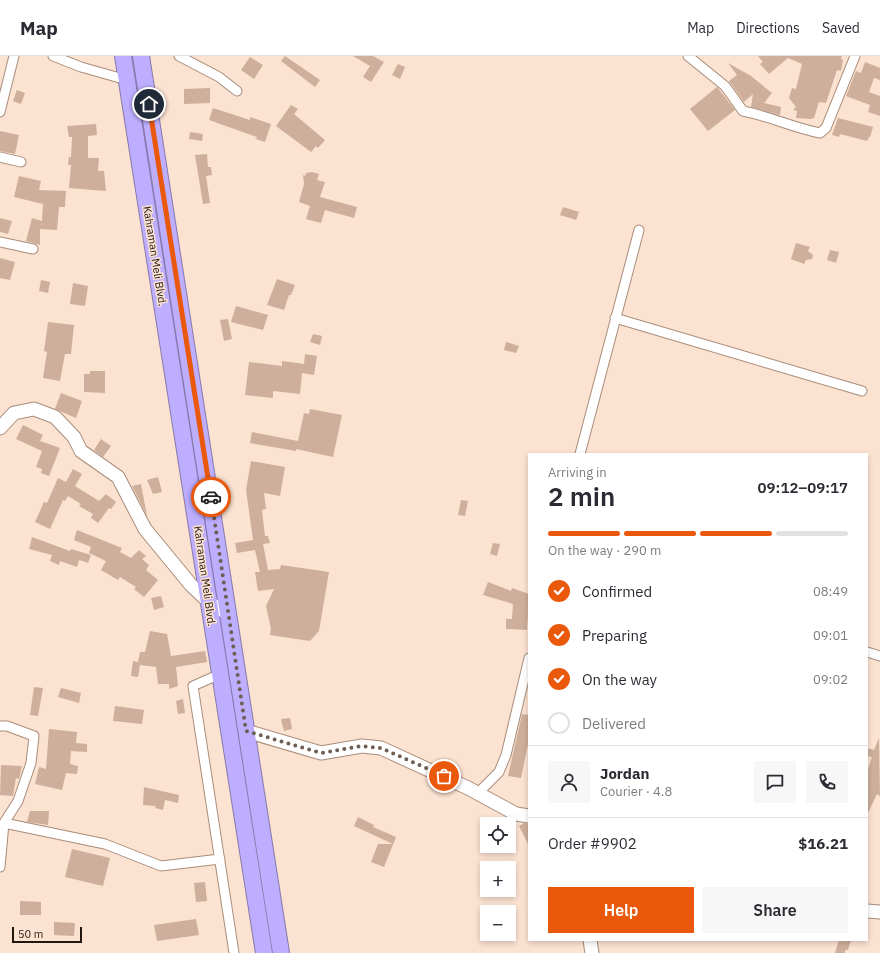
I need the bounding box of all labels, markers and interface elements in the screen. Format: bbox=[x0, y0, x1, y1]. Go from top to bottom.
text: Map bbox=[20, 16, 58, 40]
text: Map bbox=[687, 19, 714, 37]
text: Directions bbox=[736, 19, 800, 37]
text: Saved bbox=[822, 19, 860, 37]
pin bbox=[132, 87, 166, 121]
icon: home bbox=[138, 93, 160, 115]
street label: Kahraman Meli Blvd. bbox=[140, 205, 170, 307]
text: Arriving in bbox=[548, 464, 607, 481]
courier bbox=[191, 477, 231, 517]
text: 09:12–09:17 bbox=[758, 478, 848, 497]
text: 2 min bbox=[548, 479, 615, 513]
icon: car bbox=[200, 486, 222, 508]
street label: Kahraman Meli Blvd. bbox=[191, 525, 219, 627]
text: On the way · 290 m bbox=[548, 542, 661, 559]
icon: check bbox=[548, 580, 570, 602]
text: Confirmed bbox=[582, 582, 652, 601]
text: 08:49 bbox=[813, 583, 848, 600]
icon: check bbox=[548, 624, 570, 646]
text: Preparing bbox=[582, 626, 647, 645]
text: 09:01 bbox=[813, 627, 848, 644]
icon: check bbox=[548, 668, 570, 690]
text: On the way bbox=[582, 670, 657, 689]
text: 09:02 bbox=[813, 671, 848, 688]
text: Delivered bbox=[582, 714, 646, 733]
pin bbox=[427, 759, 461, 793]
button: person bbox=[548, 761, 590, 803]
button: chat bbox=[754, 761, 796, 803]
button: phone bbox=[806, 761, 848, 803]
text: Jordan bbox=[600, 764, 649, 783]
icon: bag bbox=[433, 765, 455, 787]
text: Courier · 4.8 bbox=[600, 783, 672, 800]
map controls bbox=[480, 817, 516, 941]
button: locate bbox=[480, 817, 516, 853]
text: Order #9902 bbox=[548, 834, 637, 853]
text: $16.21 bbox=[798, 834, 848, 853]
button: + bbox=[480, 861, 516, 897]
button: Help bbox=[548, 887, 694, 933]
button: Share bbox=[702, 887, 848, 933]
button: − bbox=[480, 905, 516, 941]
scale bar bbox=[12, 925, 82, 944]
text: 50 m bbox=[18, 927, 43, 941]

